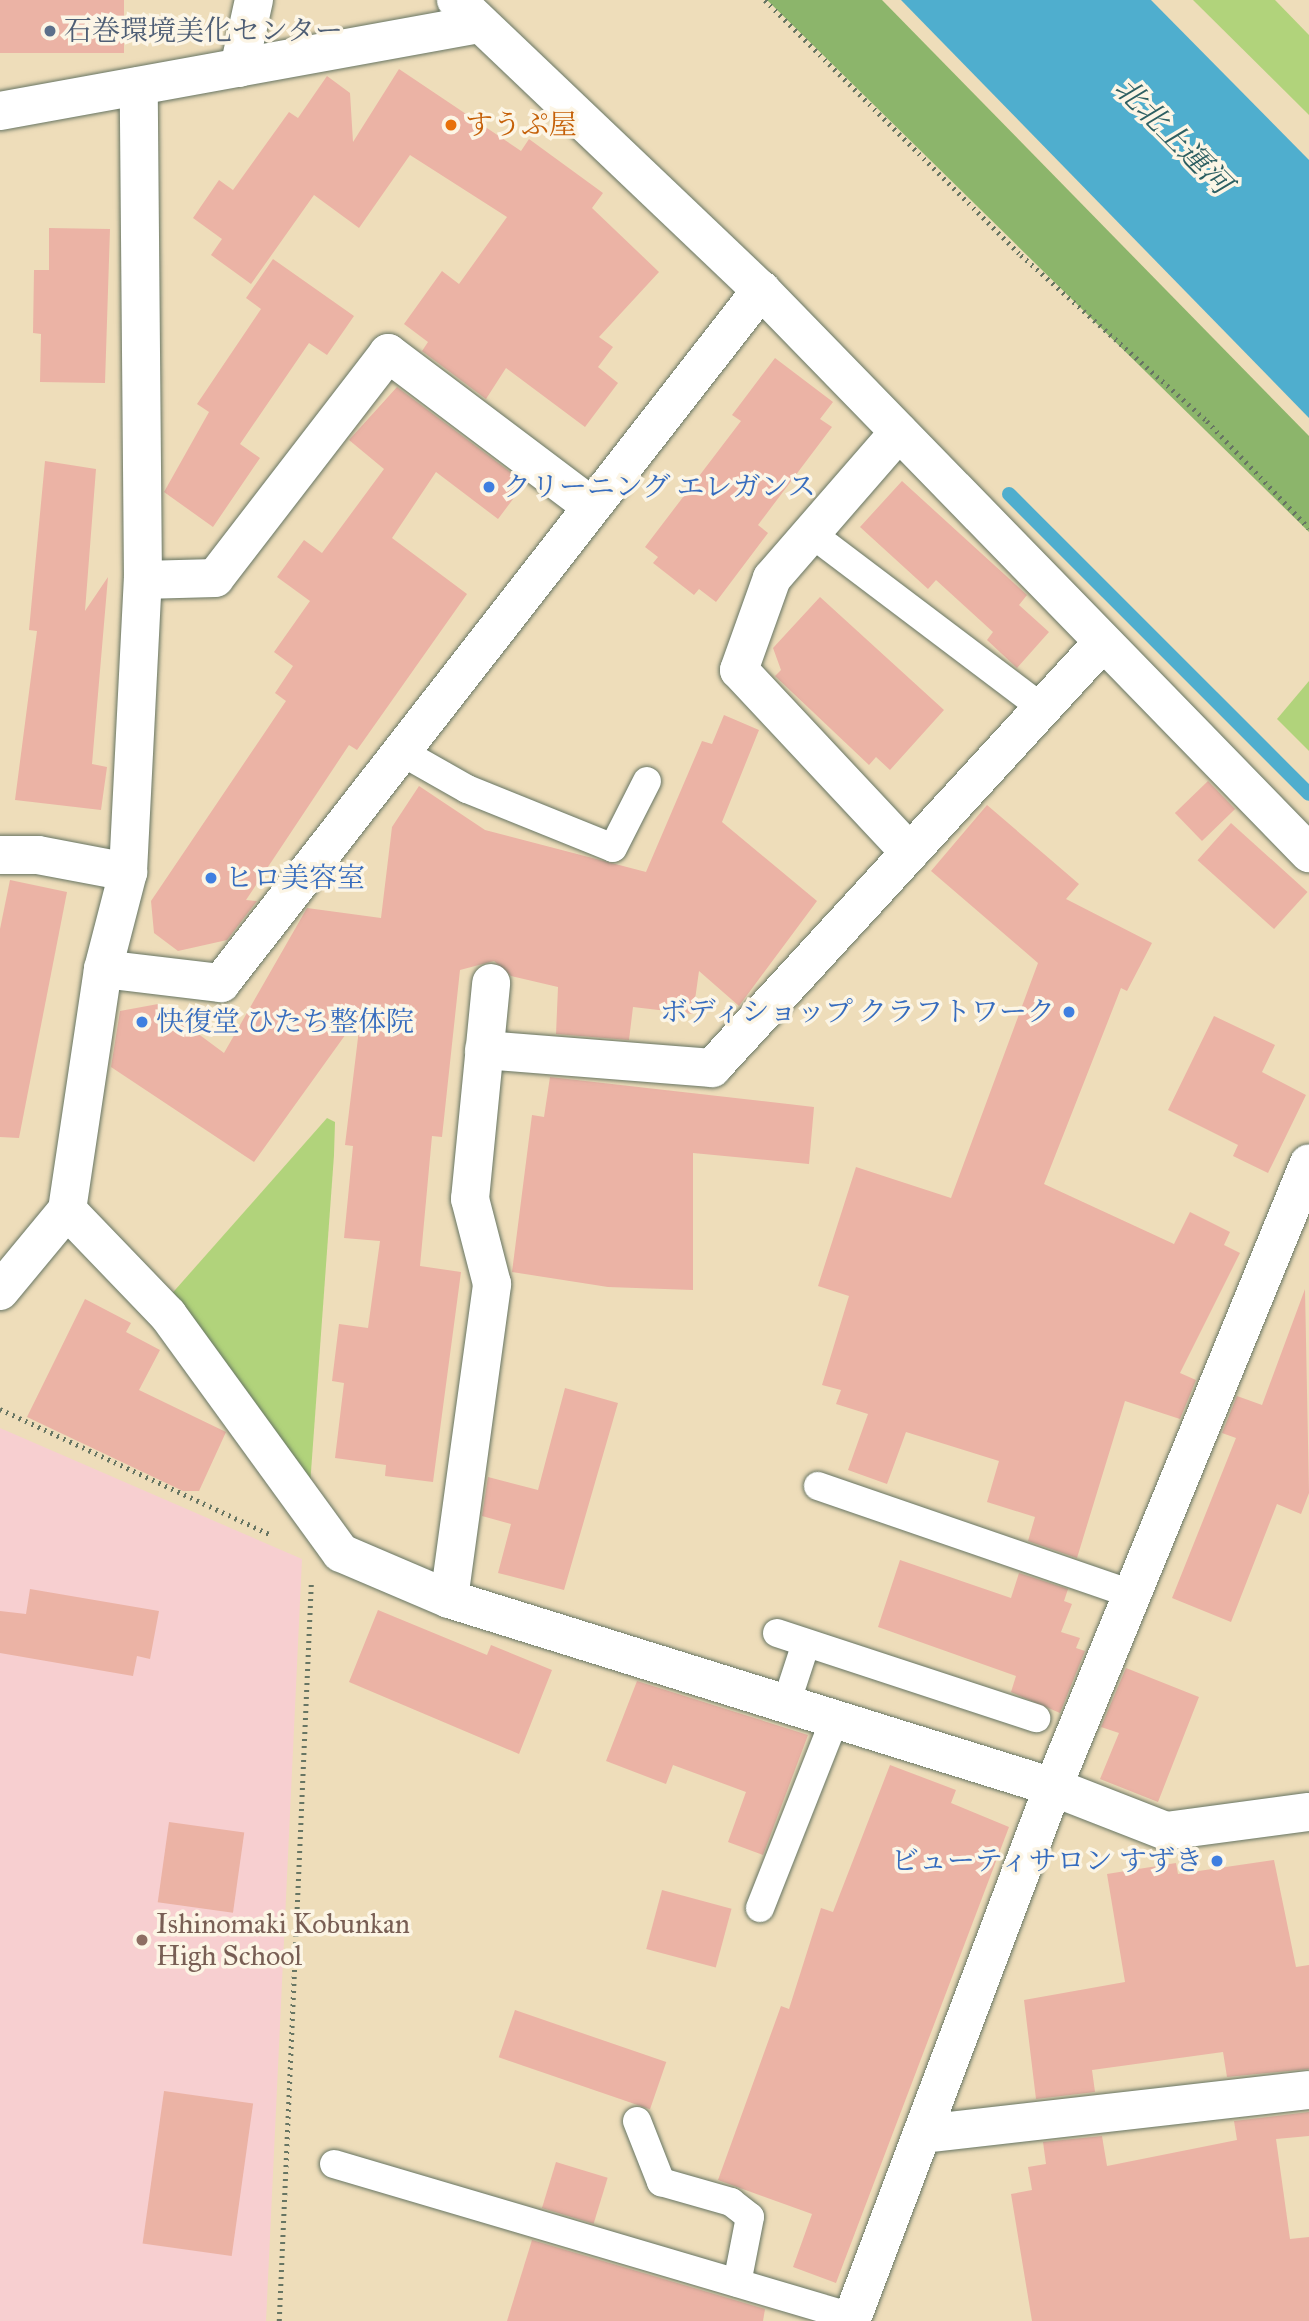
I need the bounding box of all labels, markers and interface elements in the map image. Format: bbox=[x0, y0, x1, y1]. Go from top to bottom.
place label: 石巻環境美化センター bbox=[64, 14, 344, 48]
marker: 石巻環境美化センター bbox=[42, 23, 58, 39]
water label: 北北上運河 bbox=[1107, 70, 1239, 202]
place label: すうぷ屋 bbox=[465, 108, 577, 142]
marker: すうぷ屋 bbox=[443, 117, 459, 133]
place label: クリーニング エレガンス bbox=[503, 470, 817, 504]
marker: クリーニング エレガンス bbox=[481, 479, 497, 495]
place label: ヒロ美容室 bbox=[225, 861, 365, 895]
marker: ヒロ美容室 bbox=[203, 870, 219, 886]
place label: ボディショップ クラフトワーク bbox=[657, 995, 1055, 1029]
marker: ボディショップ クラフトワーク bbox=[1061, 1004, 1077, 1020]
place label: 快復堂 ひたち整体院 bbox=[156, 1005, 414, 1039]
marker: 快復堂 ひたち整体院 bbox=[134, 1014, 150, 1030]
place label: ビューティサロン すずき bbox=[889, 1844, 1203, 1878]
marker: ビューティサロン すずき bbox=[1209, 1853, 1225, 1869]
place label: Ishinomaki Kobunkan High School bbox=[156, 1907, 410, 1973]
marker: Ishinomaki Kobunkan High School bbox=[134, 1932, 150, 1948]

